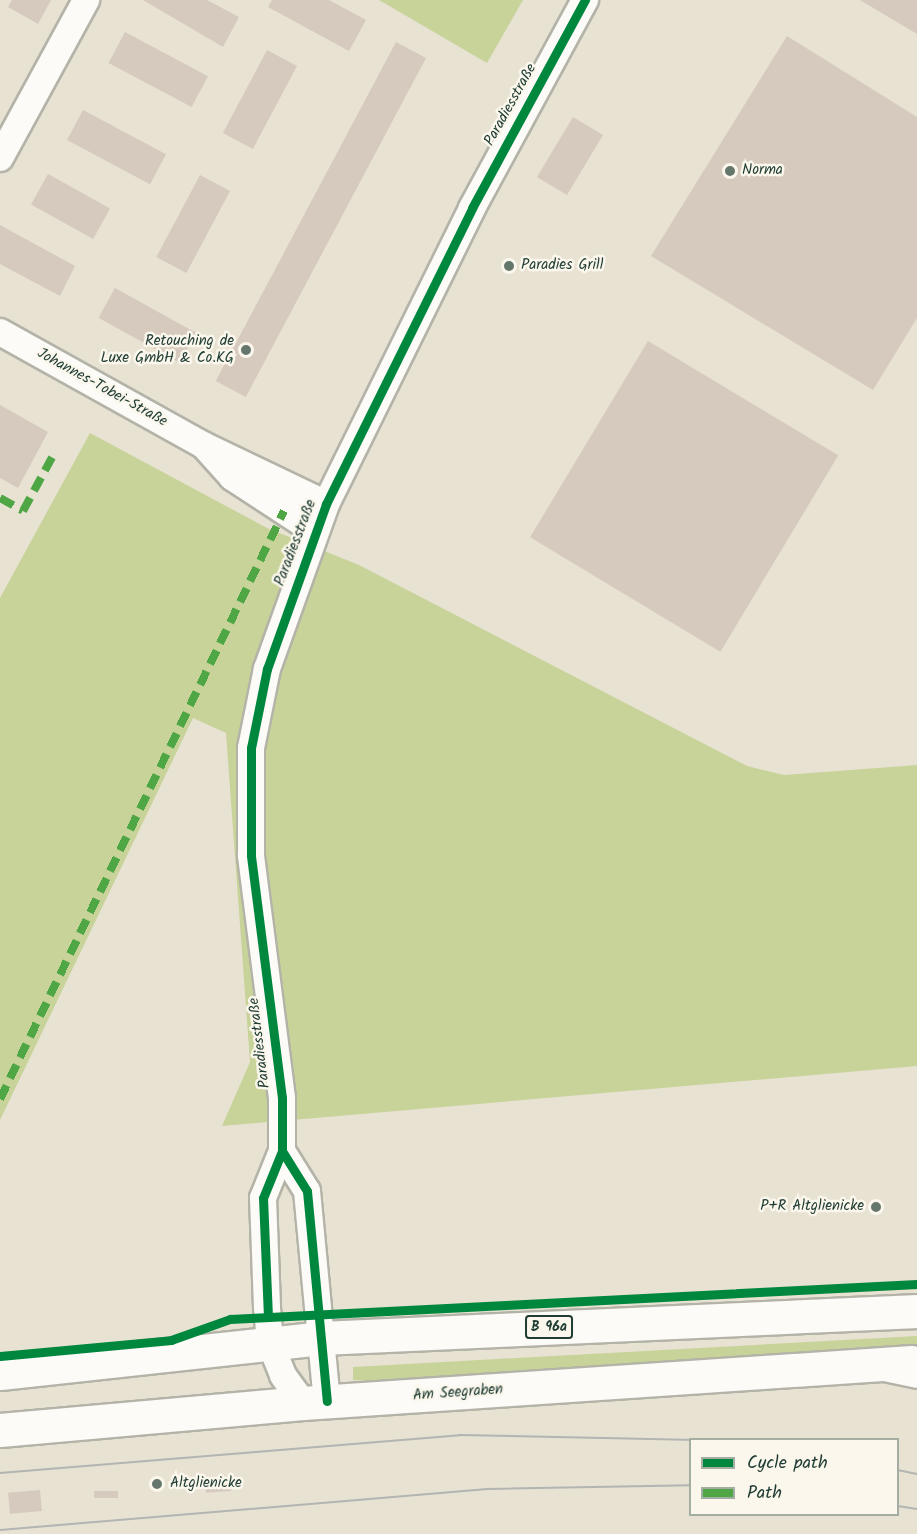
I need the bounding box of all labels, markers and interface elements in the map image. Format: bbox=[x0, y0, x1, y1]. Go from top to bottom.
street label: Paradiesstraße bbox=[481, 61, 541, 149]
place label: Norma bbox=[742, 162, 783, 180]
marker: Norma bbox=[723, 164, 737, 178]
place label: Paradies Grill bbox=[521, 257, 603, 275]
marker: Paradies Grill bbox=[502, 259, 516, 273]
place label: Retouching de Luxe GmbH & Co.KG bbox=[100, 332, 234, 367]
marker: Retouching de Luxe GmbH & Co.KG bbox=[239, 343, 253, 357]
street label: Johannes-Tobei-Straße bbox=[34, 345, 170, 431]
street label: Paradiesstraße bbox=[271, 497, 321, 589]
street label: Paradiesstraße bbox=[246, 997, 274, 1089]
place label: P+R Altglienicke bbox=[760, 1198, 864, 1216]
marker: P+R Altglienicke bbox=[869, 1200, 883, 1214]
road number: B 96a bbox=[525, 1316, 573, 1338]
street label: Am Seegraben bbox=[412, 1381, 504, 1405]
legend bbox=[689, 1438, 899, 1516]
text: Cycle path bbox=[747, 1449, 828, 1478]
marker: Altglienicke bbox=[148, 1475, 166, 1493]
place label: Altglienicke bbox=[170, 1475, 242, 1493]
text: Path bbox=[747, 1479, 782, 1508]

